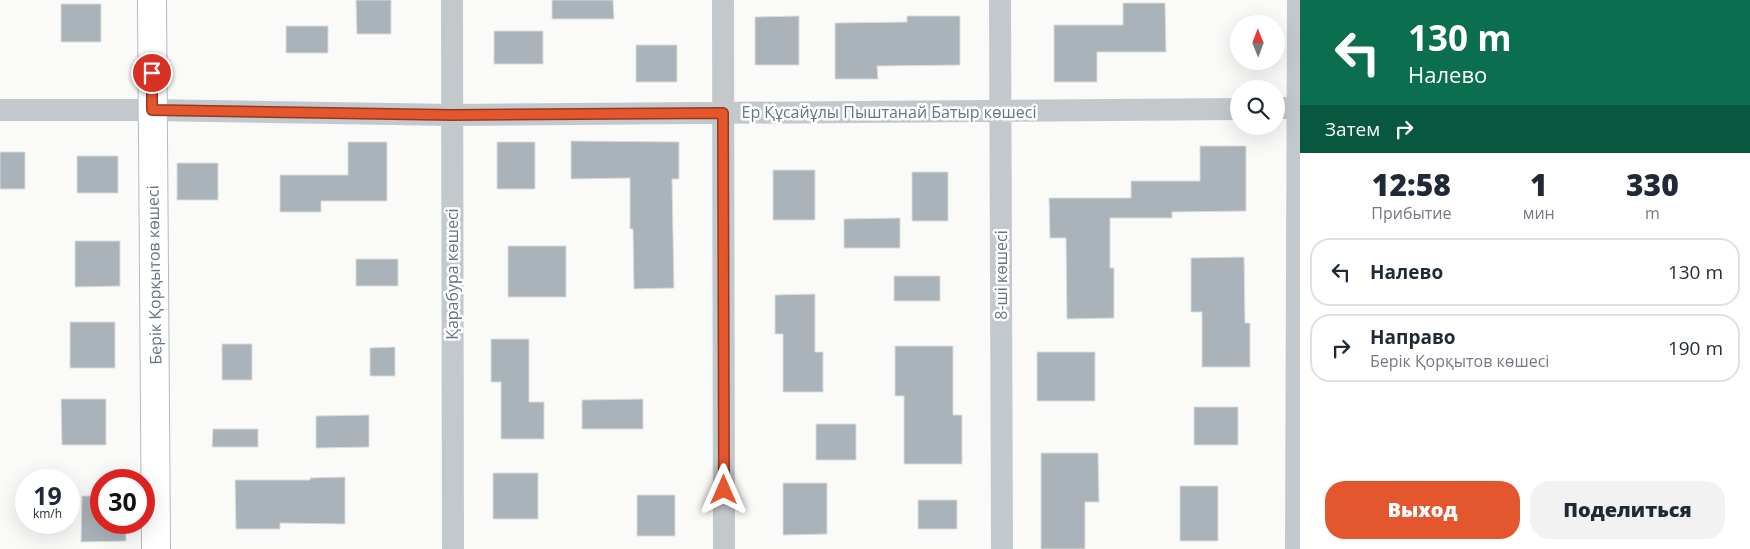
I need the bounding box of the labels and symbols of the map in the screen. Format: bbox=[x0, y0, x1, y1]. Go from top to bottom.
north arrow bbox=[1230, 15, 1285, 70]
pin bbox=[131, 52, 173, 94]
street label: Ер Құсайұлы Пыштанай Батыр көшесі bbox=[742, 101, 1036, 123]
street label: Берік Қорқытов көшесі bbox=[141, 185, 167, 365]
street label: Қарабура көшесі bbox=[441, 208, 463, 340]
street label: 8-шi көшесi bbox=[990, 230, 1012, 320]
position arrow bbox=[697, 463, 749, 515]
speed limit sign: 30 bbox=[90, 469, 155, 534]

